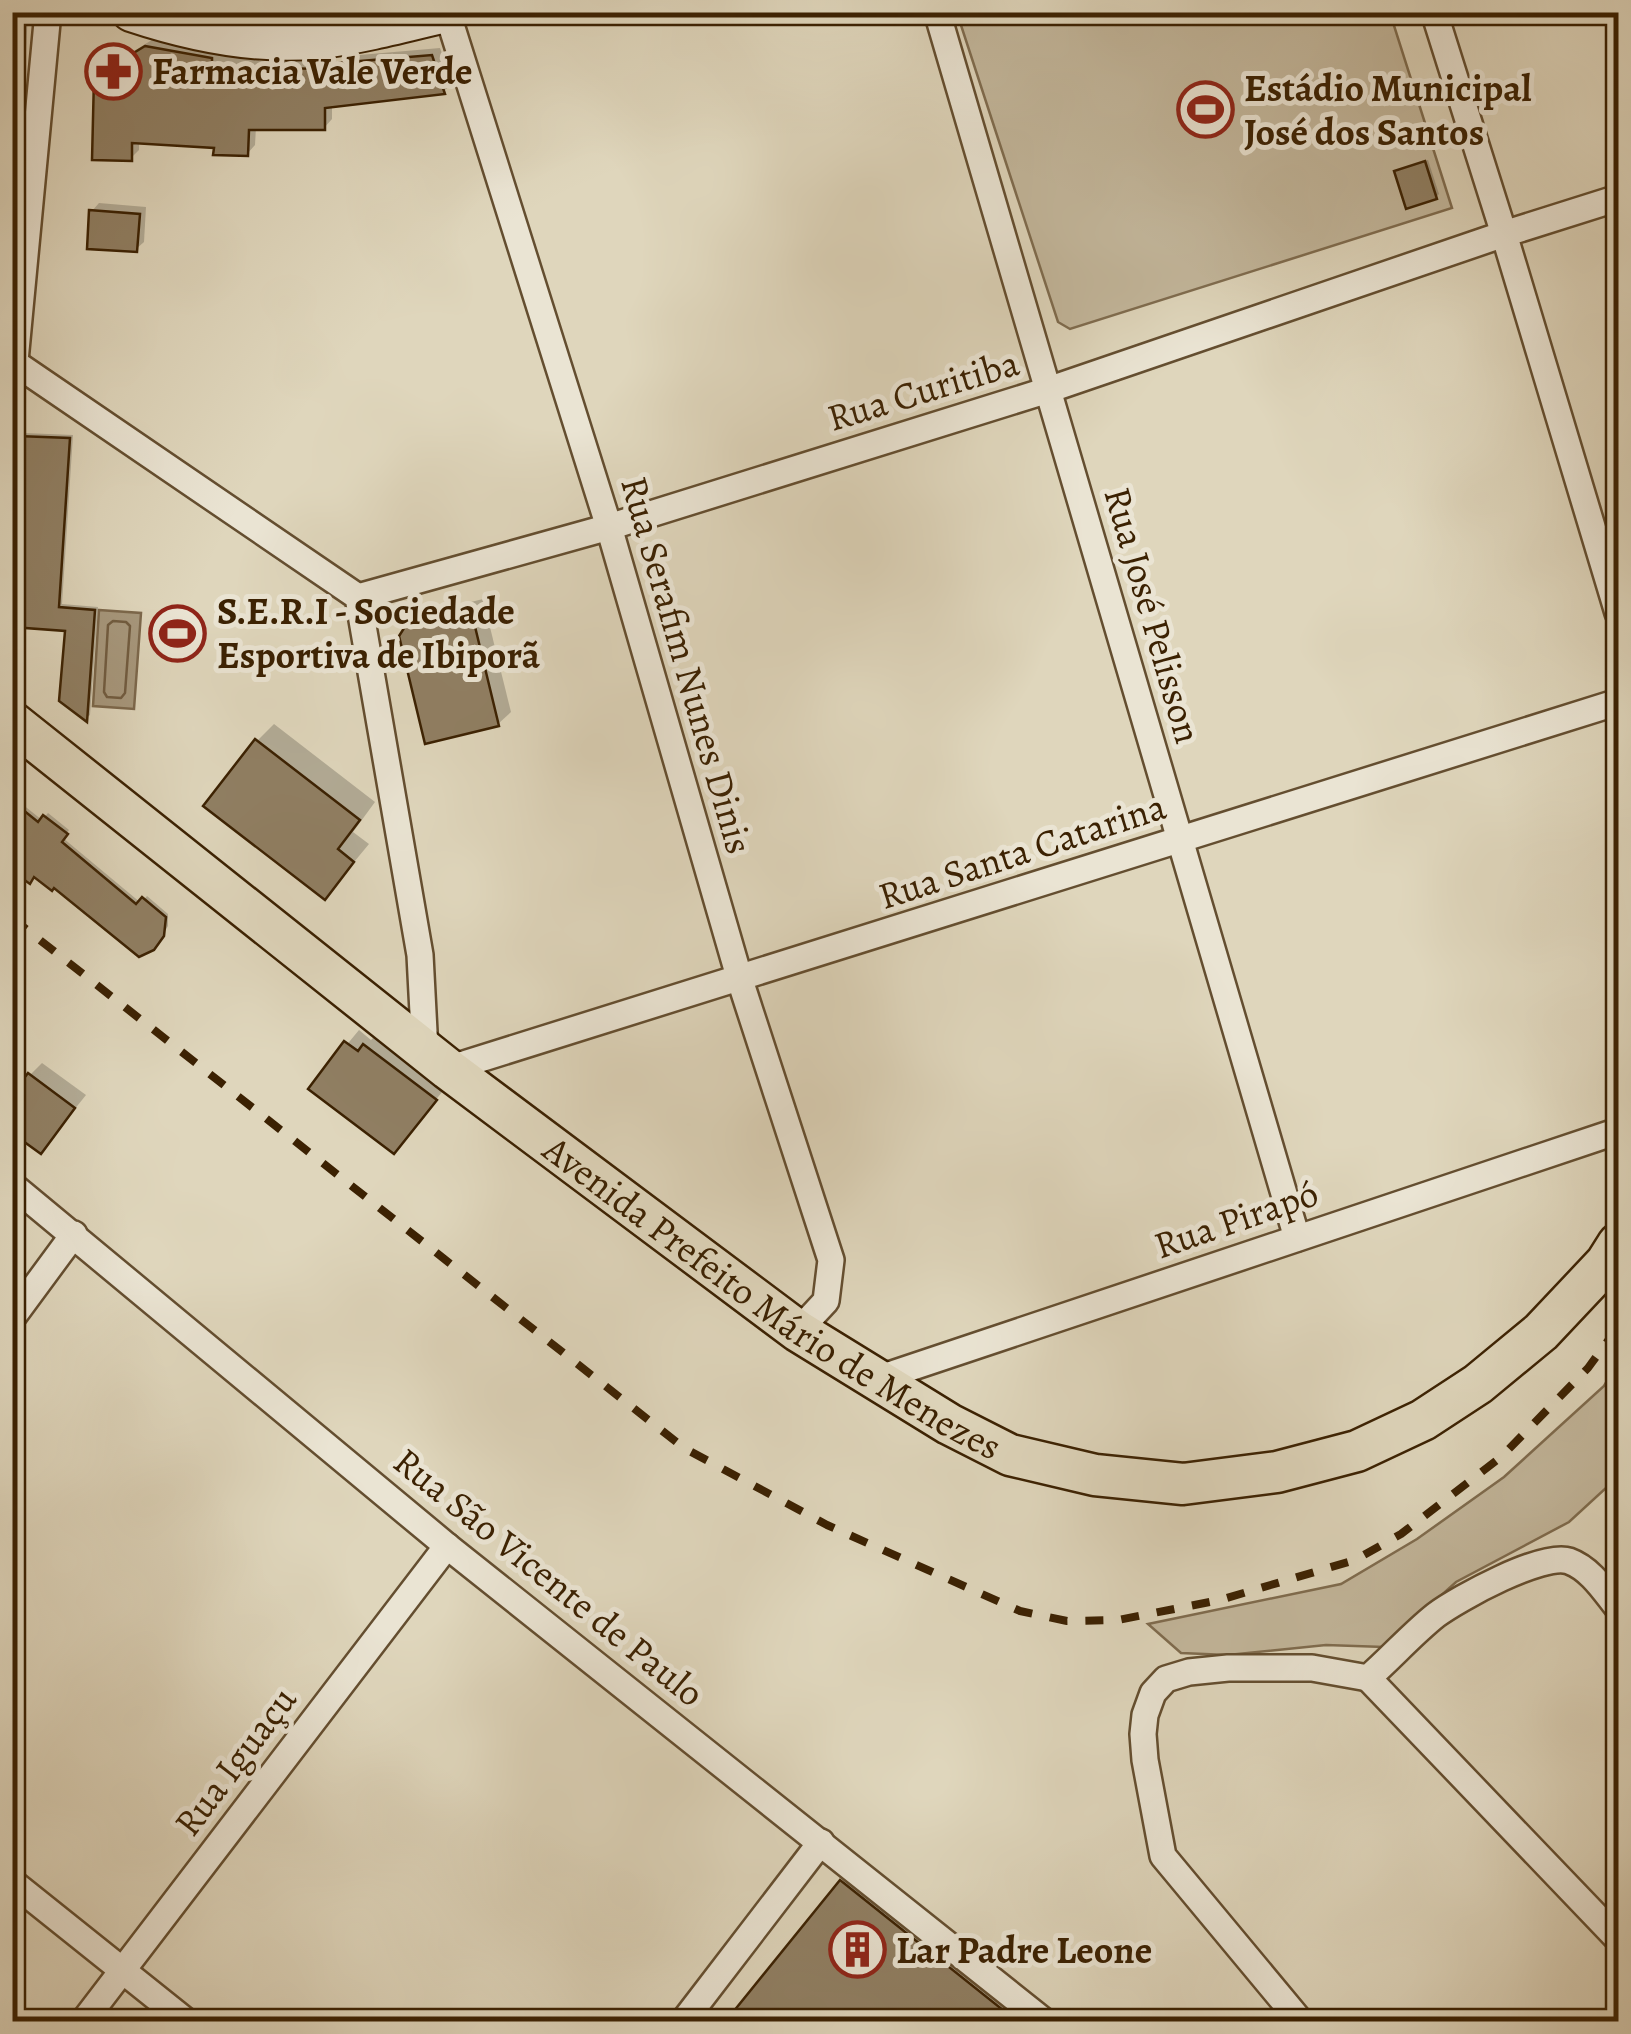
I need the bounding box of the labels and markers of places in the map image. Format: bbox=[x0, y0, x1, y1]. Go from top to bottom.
pharmacy icon: Farmacia Vale Verde bbox=[83, 41, 143, 101]
place label: Farmacia Vale Verde bbox=[152, 45, 473, 97]
place label: Estádio Municipal José dos Santos bbox=[1244, 62, 1532, 158]
sports icon: Estádio Municipal José dos Santos bbox=[1175, 80, 1235, 140]
place label: S.E.R.I - Sociedade Esportiva de Ibiporã bbox=[217, 585, 541, 681]
sports icon: S.E.R.I - Sociedade Esportiva de Ibiporã bbox=[148, 603, 208, 663]
building icon: Lar Padre Leone bbox=[827, 1920, 887, 1980]
place label: Lar Padre Leone bbox=[896, 1924, 1152, 1976]

